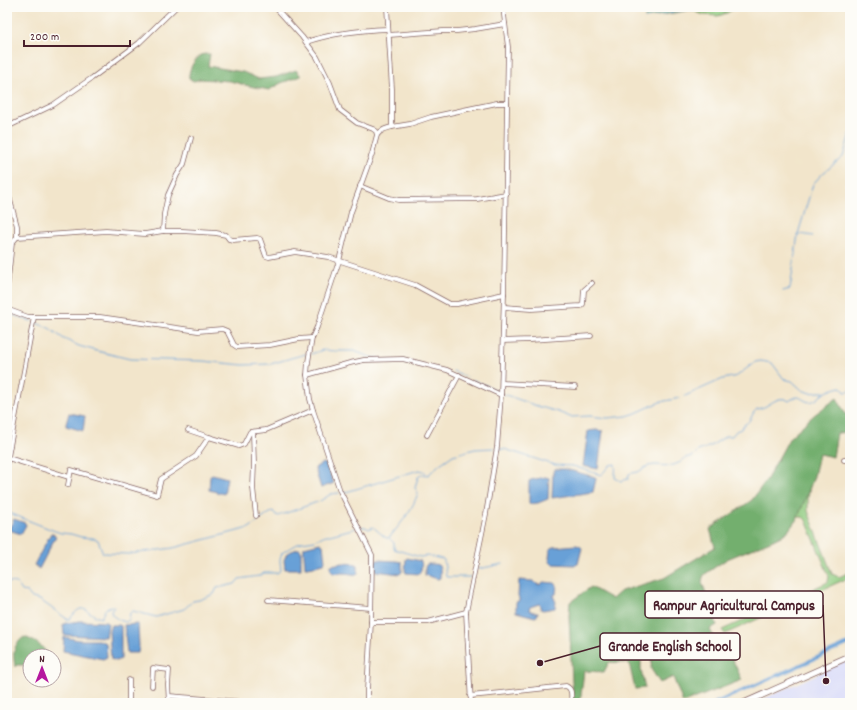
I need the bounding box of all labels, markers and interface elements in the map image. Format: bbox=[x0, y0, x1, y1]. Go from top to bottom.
scale bar bbox=[24, 22, 130, 48]
text: 200 m bbox=[30, 29, 59, 46]
callout: Rampur Agricultural Campus bbox=[645, 591, 823, 618]
text: Rampur Agricultural Campus bbox=[653, 596, 815, 618]
callout: Grande English School bbox=[600, 633, 740, 660]
text: Grande English School bbox=[608, 637, 732, 659]
north arrow bbox=[22, 648, 62, 688]
text: N bbox=[39, 652, 45, 668]

